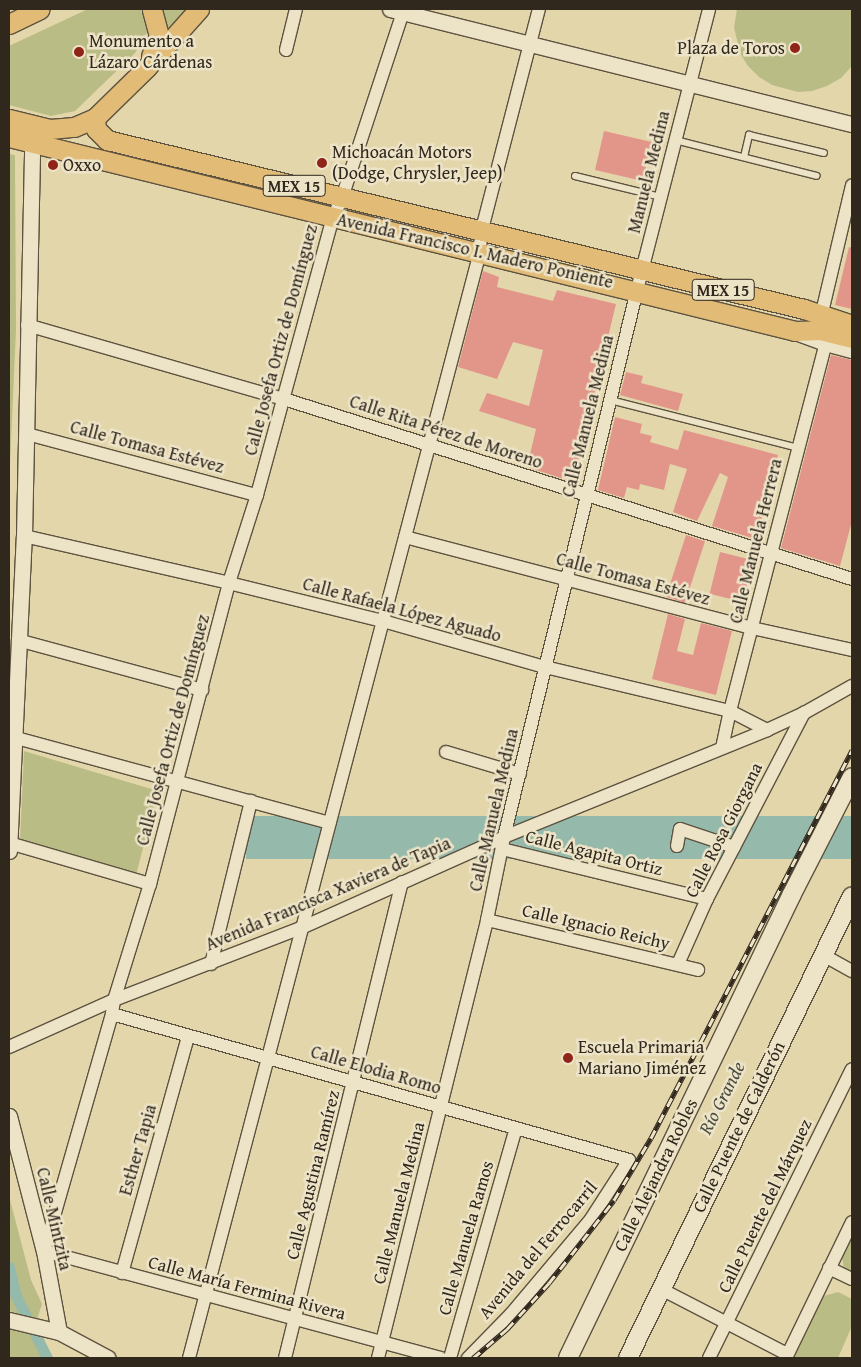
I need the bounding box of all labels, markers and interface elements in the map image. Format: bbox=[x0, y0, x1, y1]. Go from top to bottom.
place label: Monumento a Lázaro Cárdenas bbox=[89, 31, 212, 74]
place label: Plaza de Toros bbox=[677, 37, 785, 59]
marker: Plaza de Toros bbox=[789, 42, 801, 54]
marker: Monumento a Lázaro Cárdenas bbox=[73, 46, 85, 58]
street label: Manuela Medina bbox=[623, 108, 675, 236]
place label: Michoacán Motors (Dodge, Chrysler, Jeep) bbox=[332, 142, 503, 184]
place label: Oxxo bbox=[63, 154, 101, 176]
marker: Michoacán Motors (Dodge, Chrysler, Jeep) bbox=[316, 157, 328, 169]
marker: Oxxo bbox=[47, 159, 59, 171]
road number: MEX 15 bbox=[262, 172, 326, 200]
street label: Avenida Francisco I. Madero Poniente bbox=[335, 209, 615, 293]
street label: Calle Josefa Ortiz de Domínguez bbox=[240, 222, 322, 458]
road number: MEX 15 bbox=[690, 276, 756, 304]
street label: Calle Manuela Medina bbox=[557, 333, 619, 499]
street label: Calle Rita Pérez de Moreno bbox=[347, 391, 545, 473]
street label: Calle Tomasa Estévez bbox=[68, 416, 226, 478]
street label: Calle Manuela Herrera bbox=[725, 456, 787, 626]
street label: Calle Tomasa Estévez bbox=[554, 548, 712, 610]
street label: Calle Rafaela López Aguado bbox=[300, 573, 504, 647]
street label: Calle Josefa Ortiz de Domínguez bbox=[132, 612, 214, 848]
street label: Calle Manuela Medina bbox=[465, 727, 523, 893]
street label: Calle Rosa Giorgana bbox=[681, 759, 767, 901]
street label: Calle Agapita Ortiz bbox=[523, 826, 665, 880]
street label: Avenida Francisca Xaviera de Tapia bbox=[202, 832, 454, 956]
street label: Calle Ignacio Reichy bbox=[520, 900, 672, 954]
place label: Escuela Primaria Mariano Jiménez bbox=[578, 1037, 706, 1080]
street label: Calle Puente de Calderón bbox=[688, 1038, 790, 1216]
street label: Calle Elodia Romo bbox=[308, 1041, 444, 1099]
marker: Escuela Primaria Mariano Jiménez bbox=[562, 1052, 574, 1064]
water label: Río Grande bbox=[694, 1058, 750, 1138]
street label: Calle Agustina Ramírez bbox=[282, 1088, 344, 1262]
street label: Calle Alejandra Robles bbox=[610, 1095, 702, 1255]
street label: Esther Tapia bbox=[115, 1102, 161, 1198]
street label: Calle Puente del Márquez bbox=[714, 1116, 816, 1296]
street label: Calle Manuela Medina bbox=[368, 1120, 430, 1286]
street label: Calle Manuela Ramos bbox=[434, 1158, 498, 1318]
street label: Calle Mintzita bbox=[32, 1165, 76, 1273]
street label: Avenida del Ferrocarril bbox=[474, 1177, 602, 1323]
street label: Calle María Fermina Rivera bbox=[146, 1251, 348, 1325]

